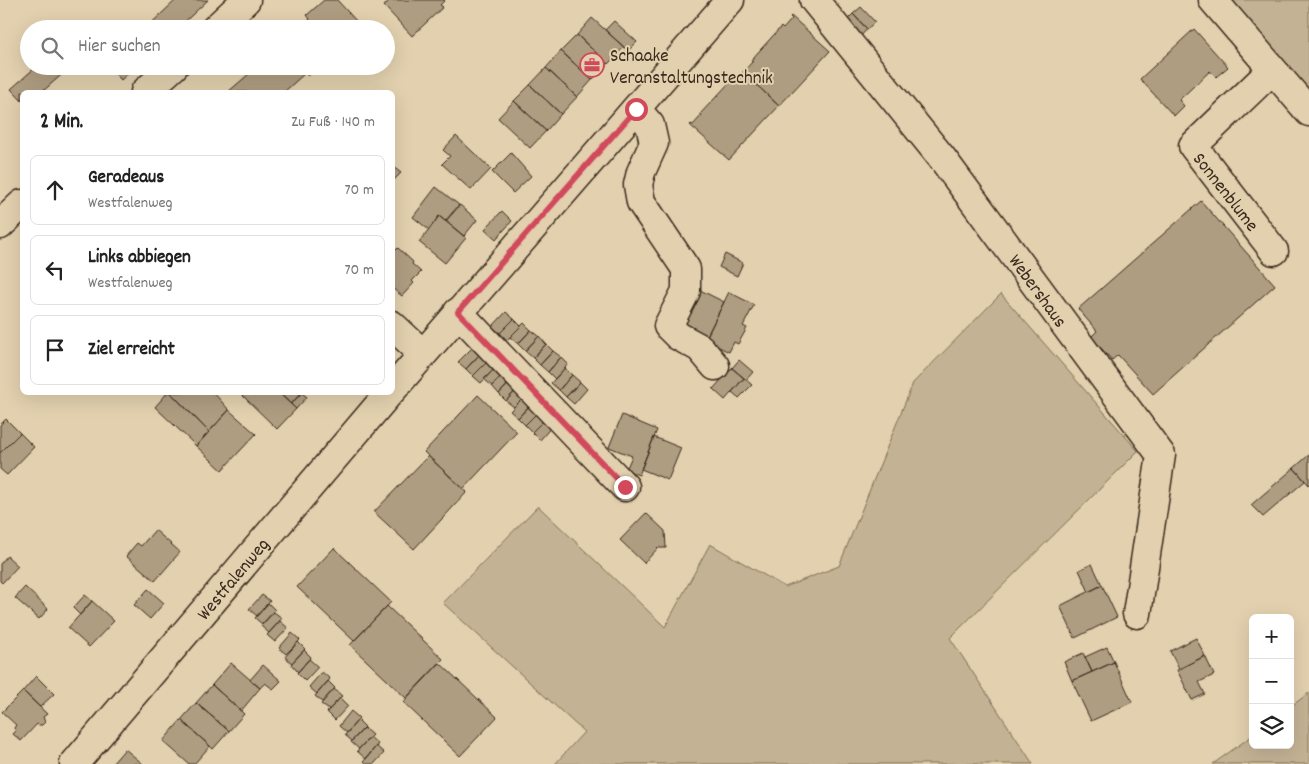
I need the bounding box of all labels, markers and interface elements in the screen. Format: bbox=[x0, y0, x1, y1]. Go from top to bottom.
search box bbox=[20, 20, 395, 75]
icon: search bbox=[38, 34, 66, 62]
text: Hier suchen bbox=[78, 34, 161, 61]
place label: Schaake Veranstaltungstechnik bbox=[610, 44, 773, 93]
office icon: Schaake Veranstaltungstechnik bbox=[579, 52, 605, 78]
route start bbox=[625, 98, 648, 121]
text: 2 Min. bbox=[40, 108, 83, 138]
text: Zu Fuß · 140 m bbox=[291, 111, 375, 134]
street label: Sonnenblume bbox=[1185, 148, 1264, 238]
text: Geradeaus bbox=[88, 165, 164, 192]
icon: ahead bbox=[41, 176, 69, 204]
text: 70 m bbox=[344, 179, 374, 202]
text: Westfalenweg bbox=[88, 192, 173, 215]
text: Links abbiegen bbox=[88, 245, 191, 272]
street label: Webershaus bbox=[1000, 250, 1072, 334]
icon: left bbox=[41, 256, 69, 284]
text: 70 m bbox=[344, 259, 374, 282]
text: Westfalenweg bbox=[88, 272, 173, 295]
icon: arrive bbox=[41, 336, 69, 364]
text: Ziel erreicht bbox=[88, 337, 175, 364]
route end bbox=[614, 476, 637, 499]
street label: Westfalenweg bbox=[192, 533, 277, 627]
map controls bbox=[1249, 614, 1294, 749]
button: + bbox=[1249, 614, 1294, 659]
button: − bbox=[1249, 659, 1294, 704]
button: layers bbox=[1249, 704, 1294, 749]

